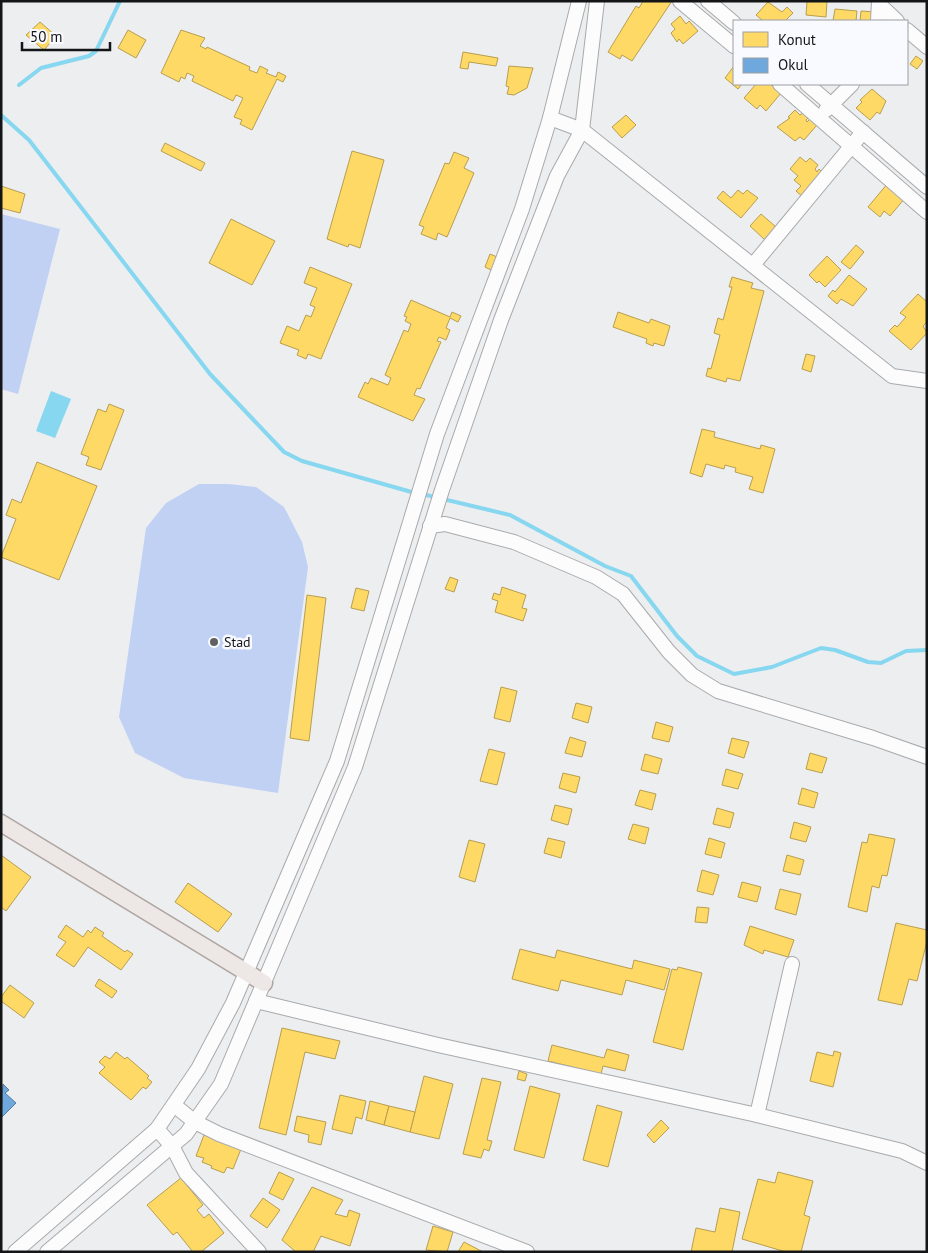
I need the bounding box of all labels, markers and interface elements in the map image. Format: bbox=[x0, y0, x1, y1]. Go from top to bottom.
scale bar bbox=[22, 20, 110, 52]
legend bbox=[733, 20, 908, 85]
text: 50 m bbox=[30, 27, 63, 46]
text: Konut bbox=[778, 30, 816, 49]
text: Okul bbox=[778, 55, 809, 74]
place label: Stad bbox=[224, 633, 251, 651]
marker: Stad bbox=[208, 636, 220, 648]

